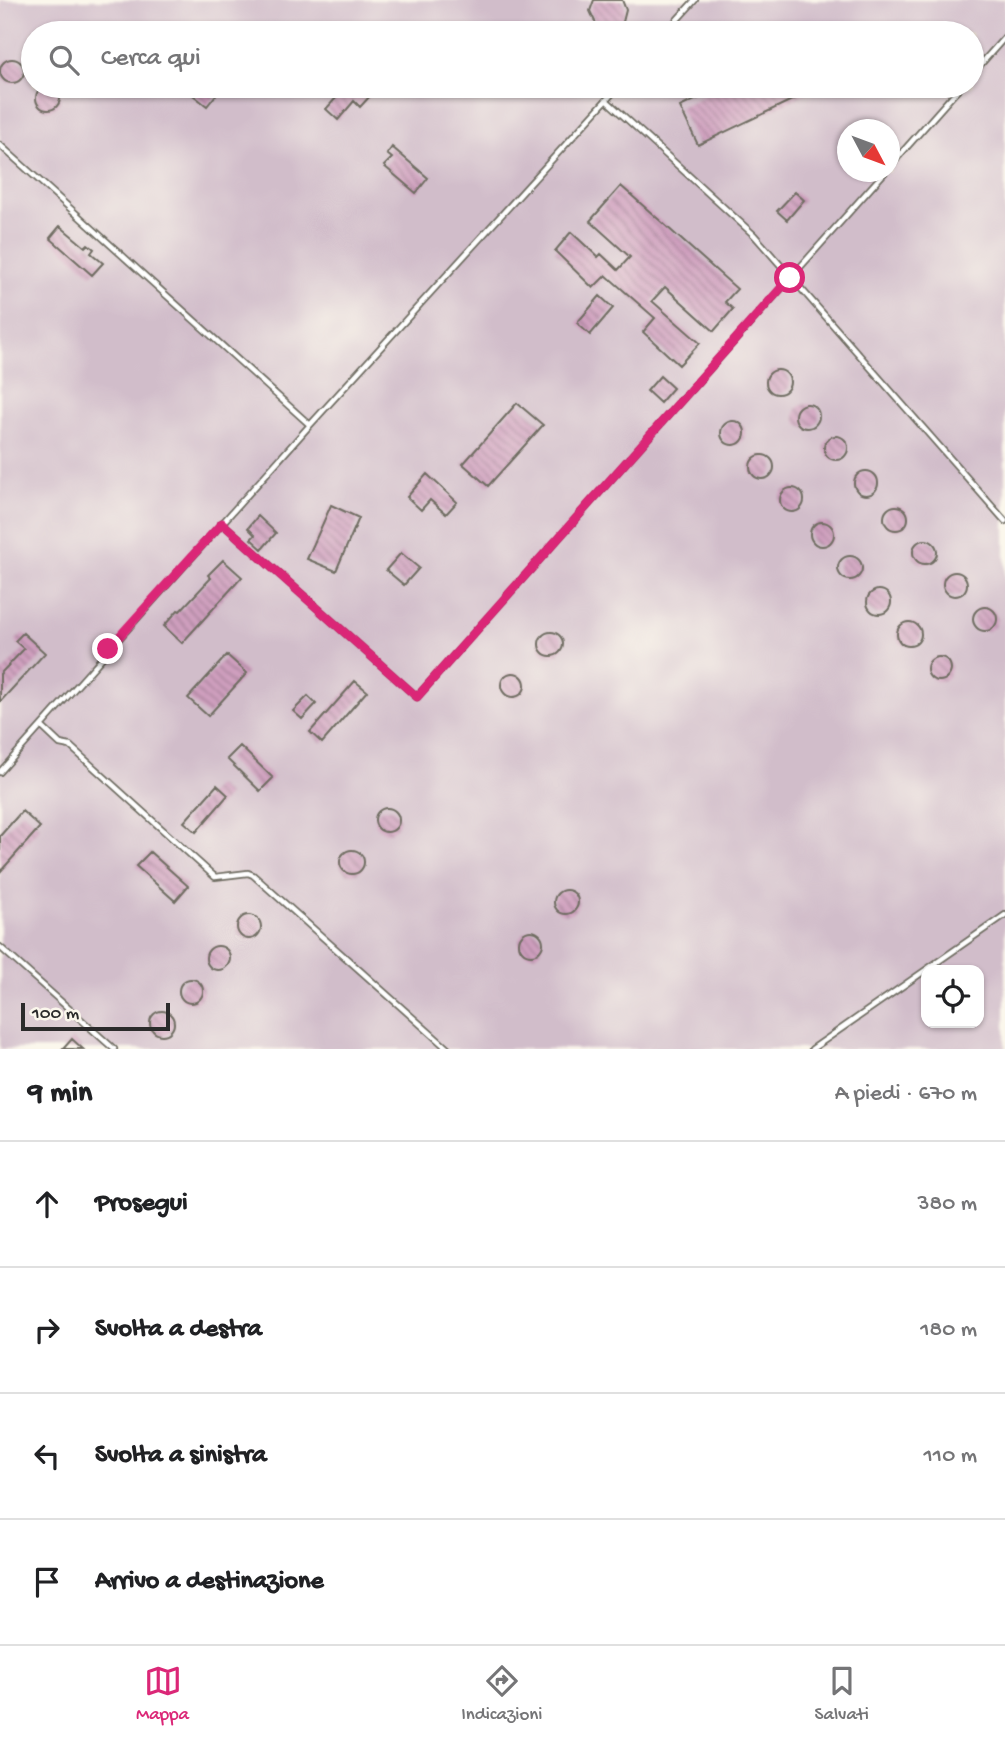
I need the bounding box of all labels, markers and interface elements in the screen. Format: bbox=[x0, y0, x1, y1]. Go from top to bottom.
search box bbox=[21, 21, 984, 98]
icon: search bbox=[45, 41, 83, 79]
text: Cerca qui bbox=[101, 44, 201, 75]
north arrow bbox=[837, 119, 900, 182]
route start bbox=[774, 262, 805, 293]
route end bbox=[92, 633, 123, 664]
map controls bbox=[921, 965, 984, 1028]
button: locate bbox=[921, 965, 984, 1028]
scale bar bbox=[21, 1000, 170, 1032]
text: 100 m bbox=[32, 1003, 79, 1026]
text: 9 min bbox=[28, 1077, 92, 1112]
text: A piedi · 670 m bbox=[835, 1081, 977, 1108]
icon: ahead bbox=[28, 1185, 66, 1223]
text: Prosegui bbox=[95, 1189, 188, 1220]
text: 380 m bbox=[918, 1191, 977, 1218]
icon: right bbox=[28, 1311, 66, 1349]
text: Svolta a destra bbox=[95, 1315, 262, 1346]
text: 180 m bbox=[920, 1317, 977, 1344]
icon: left bbox=[28, 1437, 66, 1475]
text: Svolta a sinistra bbox=[95, 1441, 267, 1472]
text: 110 m bbox=[924, 1443, 977, 1470]
icon: arrive bbox=[28, 1563, 66, 1601]
text: Arrivo a destinazione bbox=[95, 1567, 324, 1598]
tab: Mappa bbox=[136, 1662, 189, 1727]
tab: Indicazioni bbox=[461, 1662, 542, 1727]
tab: Salvati bbox=[815, 1662, 869, 1727]

